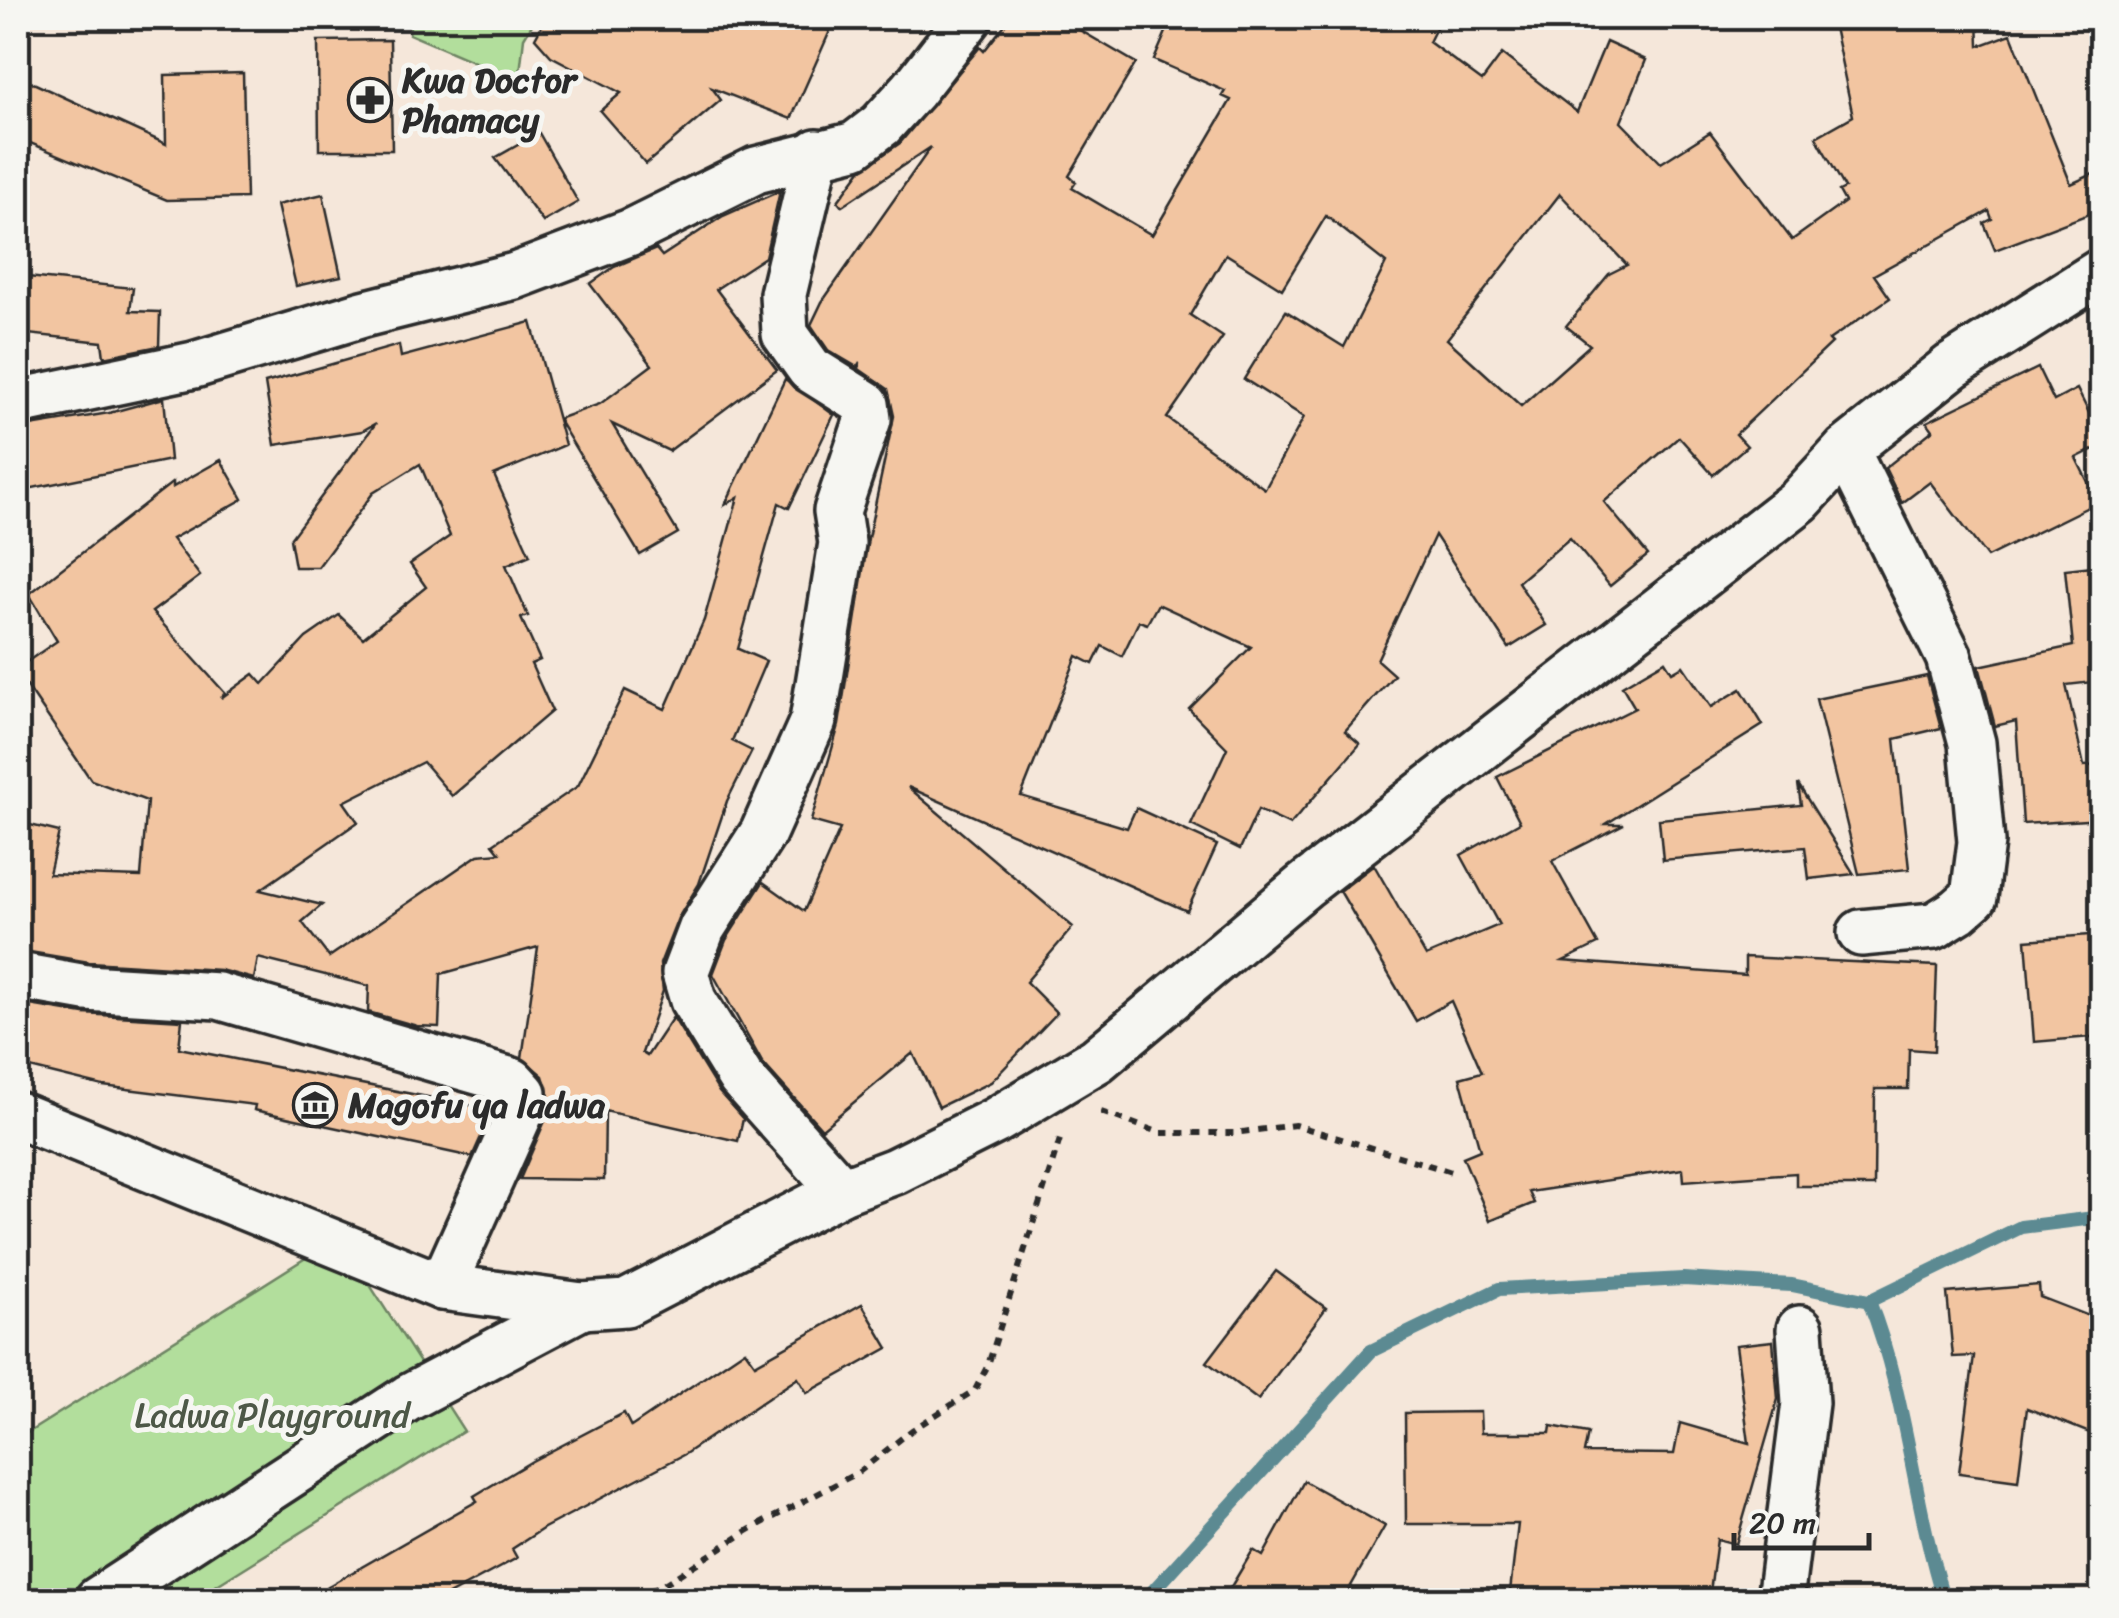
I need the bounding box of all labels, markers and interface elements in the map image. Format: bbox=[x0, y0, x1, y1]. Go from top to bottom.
place label: Kwa Doctor Phamacy bbox=[401, 49, 579, 151]
pharmacy icon: Kwa Doctor Phamacy bbox=[347, 77, 393, 123]
place label: Magofu ya ladwa bbox=[347, 1074, 605, 1136]
museum icon: Magofu ya ladwa bbox=[292, 1082, 338, 1128]
park label: Ladwa Playground bbox=[134, 1384, 412, 1446]
scale bar bbox=[1734, 1488, 1869, 1550]
text: 20 m bbox=[1749, 1496, 1816, 1550]

